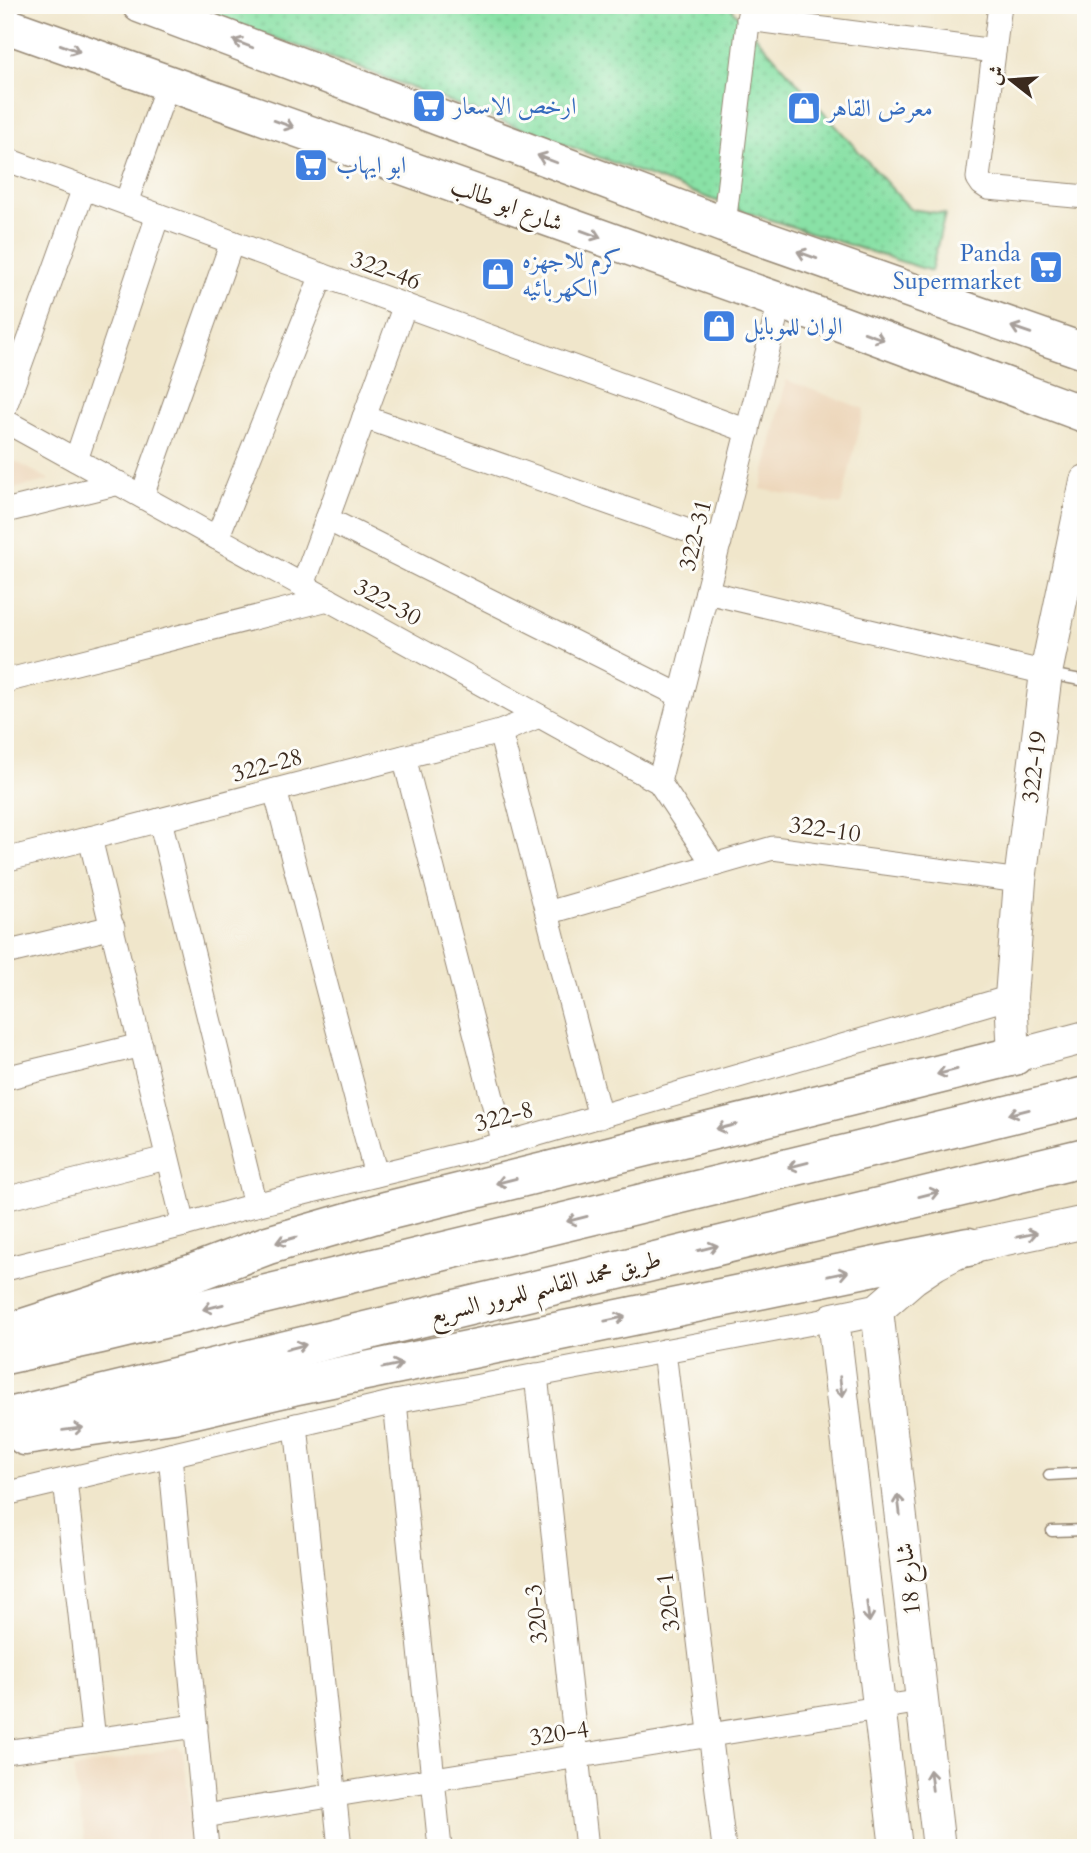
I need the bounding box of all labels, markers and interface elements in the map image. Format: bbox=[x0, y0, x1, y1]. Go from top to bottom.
one-way arrow bbox=[232, 37, 254, 49]
one-way arrow bbox=[58, 43, 80, 55]
north arrow bbox=[976, 46, 1046, 116]
text: ش bbox=[981, 63, 1011, 88]
supermarket icon: ارخص الاسعار bbox=[410, 87, 448, 125]
shop icon: معرض القاهر bbox=[785, 89, 823, 127]
place label: ارخص الاسعار bbox=[451, 90, 576, 123]
place label: معرض القاهر bbox=[825, 92, 933, 125]
one-way arrow bbox=[272, 119, 294, 132]
supermarket icon: ابو ايهاب bbox=[292, 146, 330, 184]
place label: ابو ايهاب bbox=[336, 149, 406, 182]
one-way arrow bbox=[537, 151, 559, 164]
street label: شارع ابو طالب bbox=[445, 169, 567, 243]
one-way arrow bbox=[579, 228, 601, 241]
place label: Panda Supermarket bbox=[893, 237, 1022, 298]
street label: 322-46 bbox=[346, 243, 425, 298]
place label: كرم للاجهزه الكهربائيه bbox=[522, 244, 622, 305]
one-way arrow bbox=[796, 248, 818, 260]
supermarket icon: Panda Supermarket bbox=[1027, 248, 1065, 286]
shop icon: كرم للاجهزه الكهربائيه bbox=[479, 255, 517, 293]
shop icon: الوان للموبايل bbox=[700, 307, 738, 345]
place label: الوان للموبايل bbox=[744, 310, 843, 343]
one-way arrow bbox=[1011, 323, 1033, 335]
one-way arrow bbox=[862, 331, 884, 343]
street label: 322-31 bbox=[671, 496, 720, 574]
street label: 322-30 bbox=[348, 571, 427, 634]
street label: 322-19 bbox=[1014, 729, 1055, 805]
street label: 322-28 bbox=[228, 740, 306, 791]
street label: 322-10 bbox=[787, 808, 863, 851]
one-way arrow bbox=[936, 1066, 959, 1079]
street label: 322-8 bbox=[471, 1093, 537, 1140]
one-way arrow bbox=[1009, 1106, 1031, 1119]
one-way arrow bbox=[716, 1121, 738, 1134]
one-way arrow bbox=[787, 1159, 810, 1172]
one-way arrow bbox=[495, 1176, 517, 1189]
one-way arrow bbox=[917, 1187, 940, 1200]
one-way arrow bbox=[566, 1213, 589, 1226]
one-way arrow bbox=[1015, 1227, 1038, 1241]
one-way arrow bbox=[275, 1234, 297, 1247]
one-way arrow bbox=[696, 1241, 719, 1254]
street label: طريق محمد القاسم للمرور السريع bbox=[426, 1243, 666, 1339]
one-way arrow bbox=[826, 1266, 849, 1280]
one-way arrow bbox=[202, 1301, 225, 1314]
one-way arrow bbox=[603, 1312, 626, 1326]
one-way arrow bbox=[284, 1340, 307, 1353]
one-way arrow bbox=[380, 1358, 403, 1372]
one-way arrow bbox=[835, 1375, 848, 1397]
one-way arrow bbox=[61, 1422, 84, 1435]
one-way arrow bbox=[893, 1494, 906, 1517]
street label: شارع 18 bbox=[888, 1540, 932, 1617]
street label: 320-1 bbox=[648, 1570, 689, 1634]
street label: 320-3 bbox=[517, 1582, 556, 1645]
one-way arrow bbox=[862, 1601, 875, 1623]
street label: 320-4 bbox=[527, 1713, 591, 1754]
one-way arrow bbox=[925, 1769, 938, 1792]

